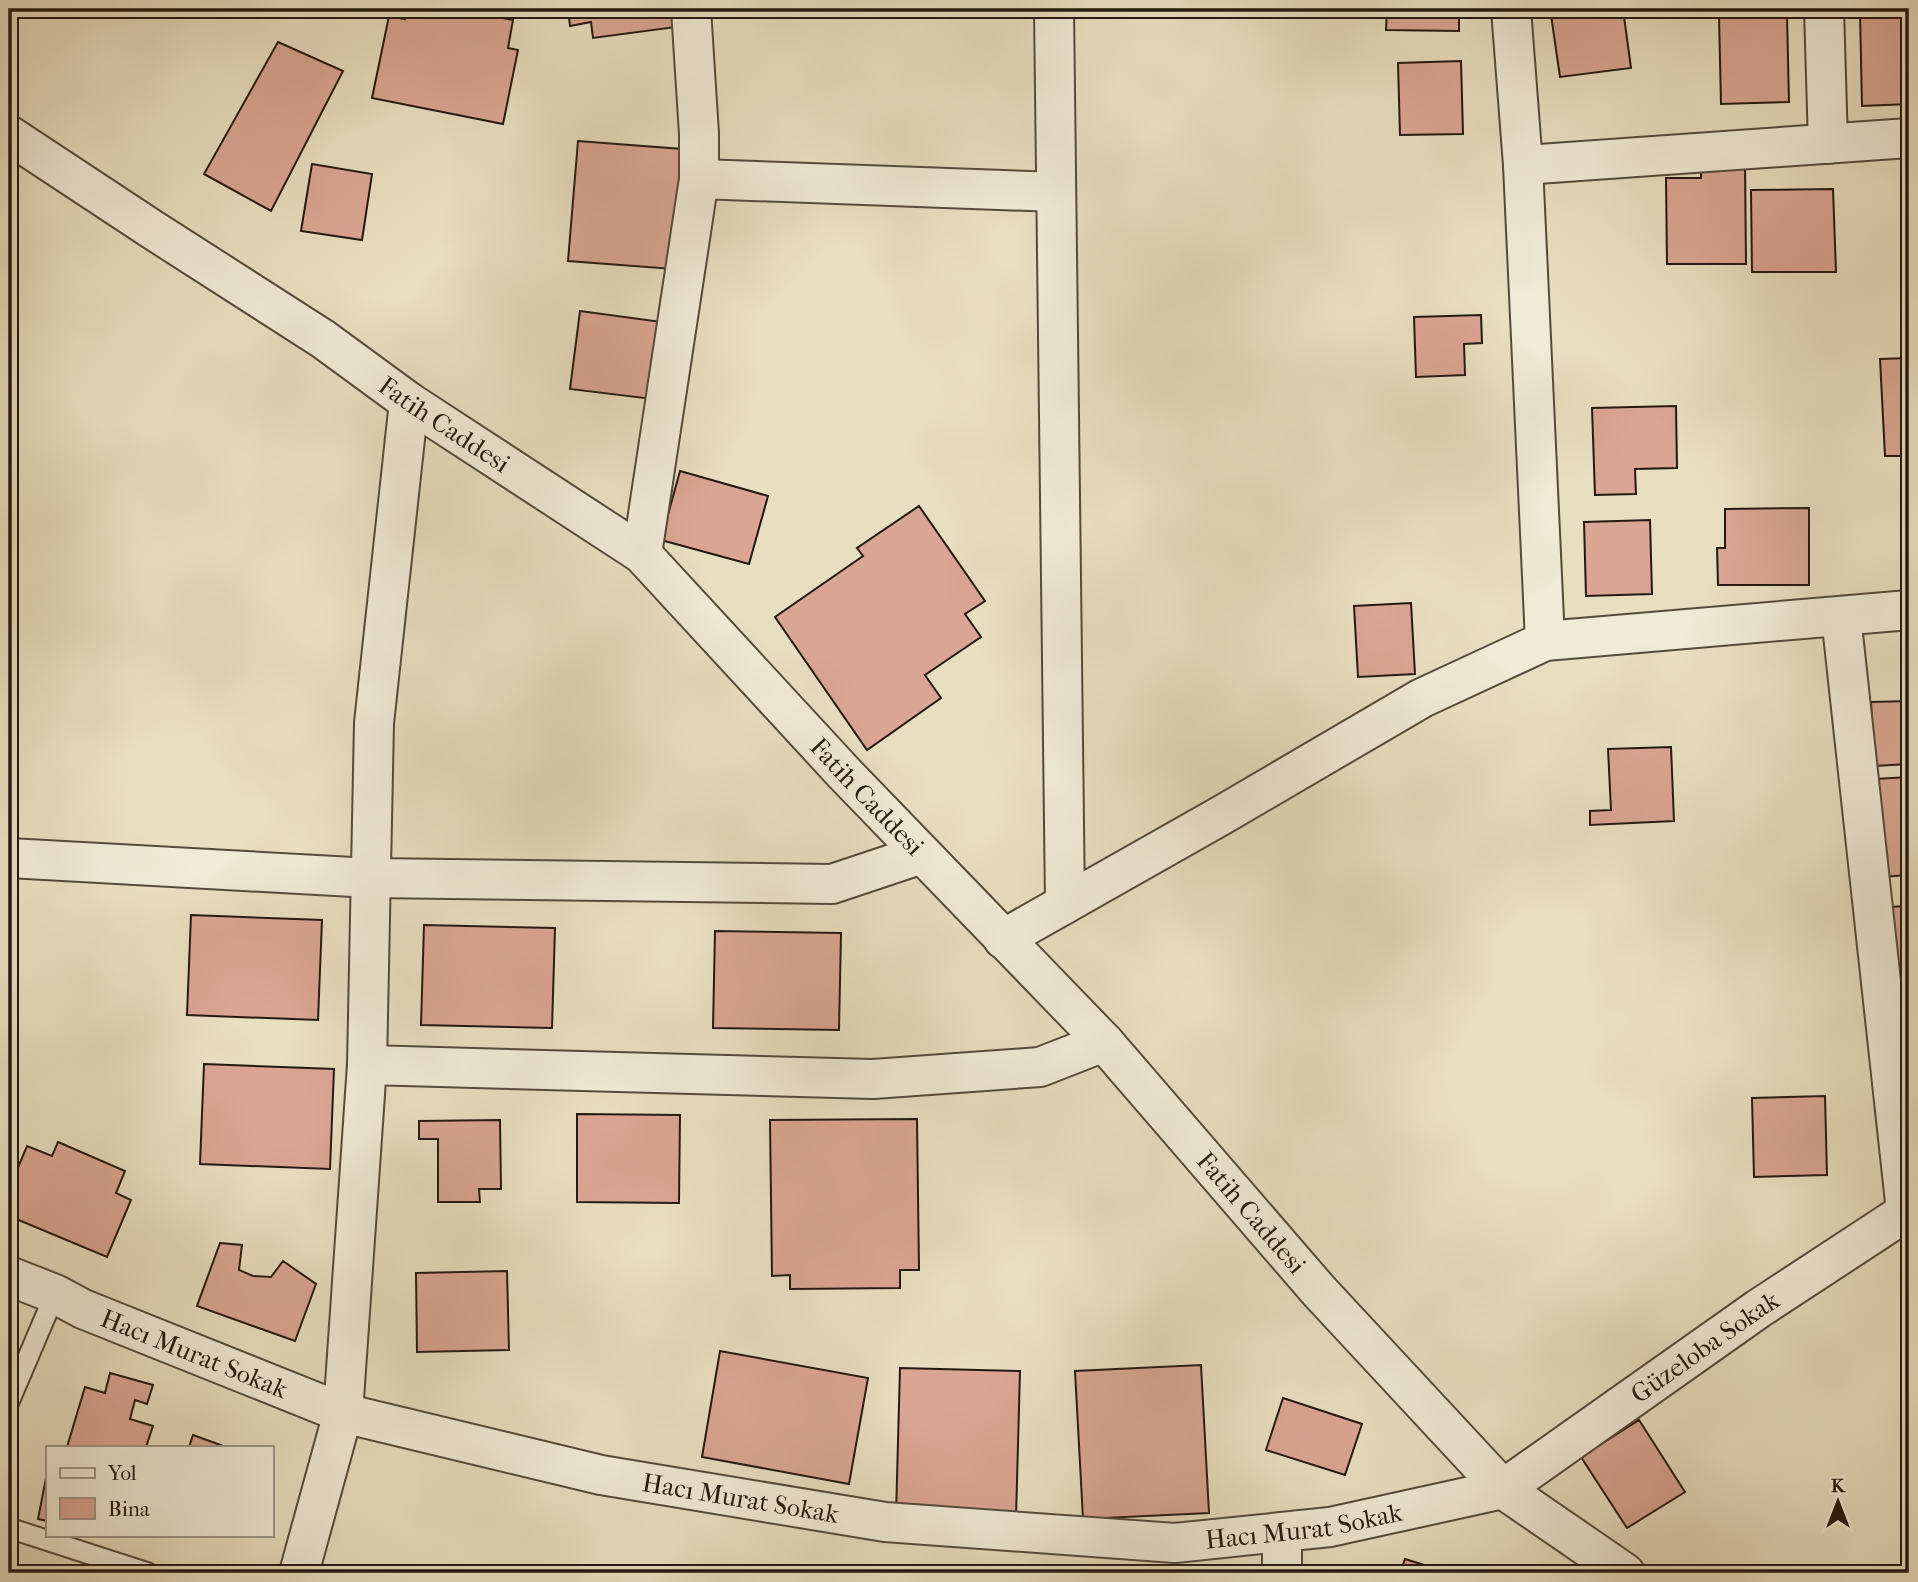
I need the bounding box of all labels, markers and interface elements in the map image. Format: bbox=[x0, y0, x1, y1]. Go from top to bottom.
street label: Fatih Caddesi bbox=[373, 370, 516, 479]
street label: Fatih Caddesi bbox=[804, 731, 931, 862]
street label: Fatih Caddesi bbox=[1190, 1146, 1313, 1280]
street label: Güzeloba Sokak bbox=[1625, 1284, 1785, 1409]
street label: Hacı Murat Sokak bbox=[96, 1302, 293, 1405]
legend bbox=[46, 1446, 273, 1536]
text: Yol bbox=[107, 1461, 137, 1485]
north arrow bbox=[1802, 1466, 1872, 1536]
street label: Hacı Murat Sokak bbox=[640, 1467, 842, 1530]
text: K bbox=[1831, 1475, 1846, 1497]
street label: Hacı Murat Sokak bbox=[1204, 1496, 1406, 1555]
text: Bina bbox=[108, 1497, 150, 1521]

